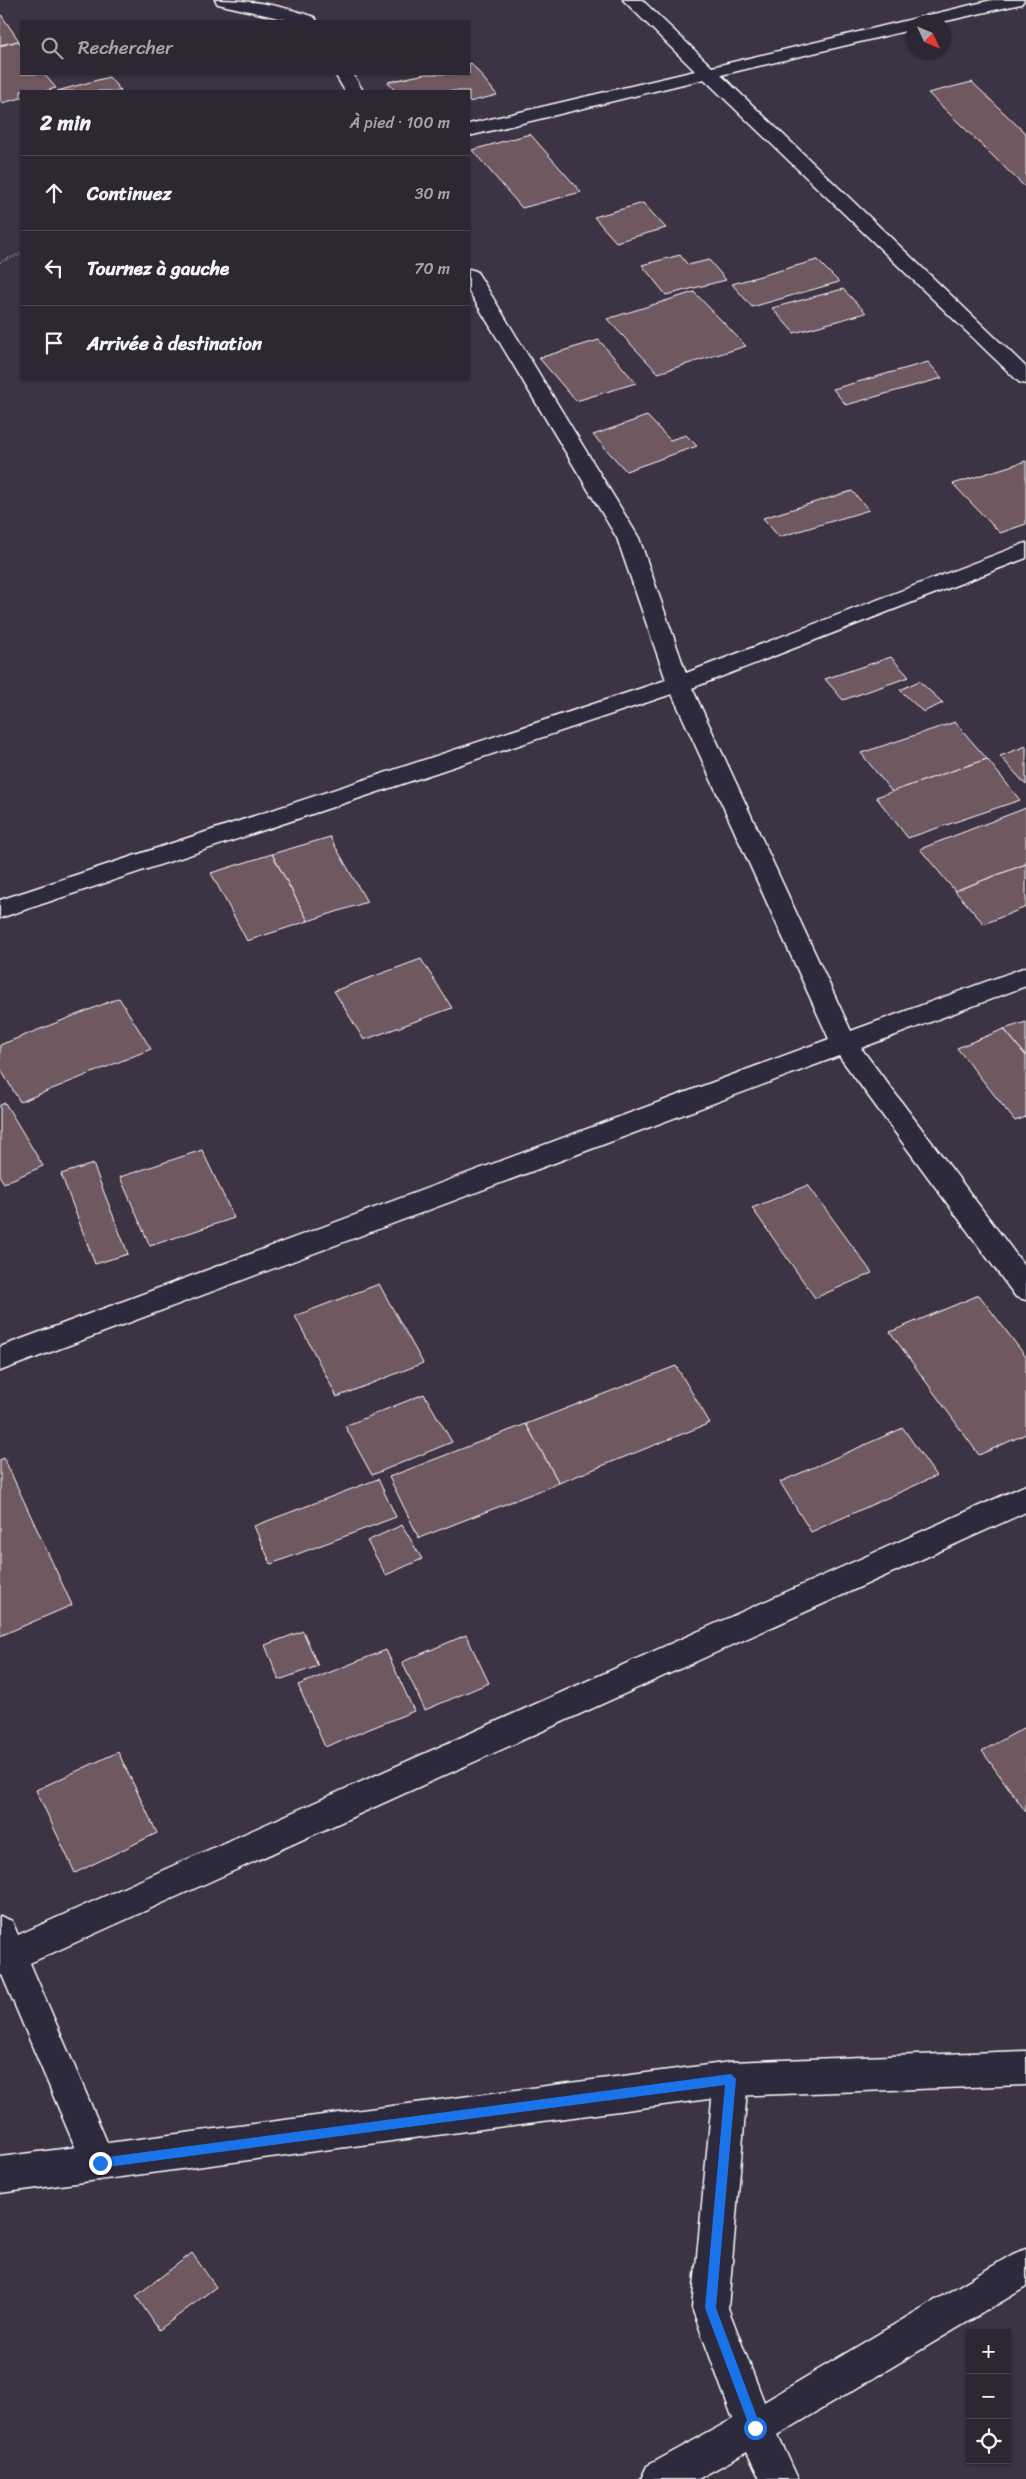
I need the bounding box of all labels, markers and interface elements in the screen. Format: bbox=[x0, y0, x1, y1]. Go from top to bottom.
north arrow bbox=[906, 15, 951, 60]
search box bbox=[20, 20, 470, 75]
text: Rechercher bbox=[78, 31, 173, 64]
icon: search bbox=[38, 34, 66, 62]
text: 2 min bbox=[40, 104, 91, 142]
text: À pied · 100 m bbox=[350, 108, 450, 137]
text: Continuez bbox=[87, 177, 172, 210]
icon: ahead bbox=[40, 179, 68, 207]
text: 30 m bbox=[415, 179, 450, 208]
text: Tournez à gauche bbox=[87, 252, 229, 285]
icon: left bbox=[40, 254, 68, 282]
text: 70 m bbox=[414, 254, 450, 283]
text: Arrivée à destination bbox=[87, 327, 262, 360]
icon: arrive bbox=[40, 329, 68, 357]
route end bbox=[89, 2152, 112, 2175]
map controls bbox=[966, 2329, 1011, 2464]
button: + bbox=[966, 2329, 1011, 2374]
button: − bbox=[966, 2374, 1011, 2419]
route start bbox=[744, 2417, 767, 2440]
button: locate bbox=[966, 2419, 1011, 2464]

